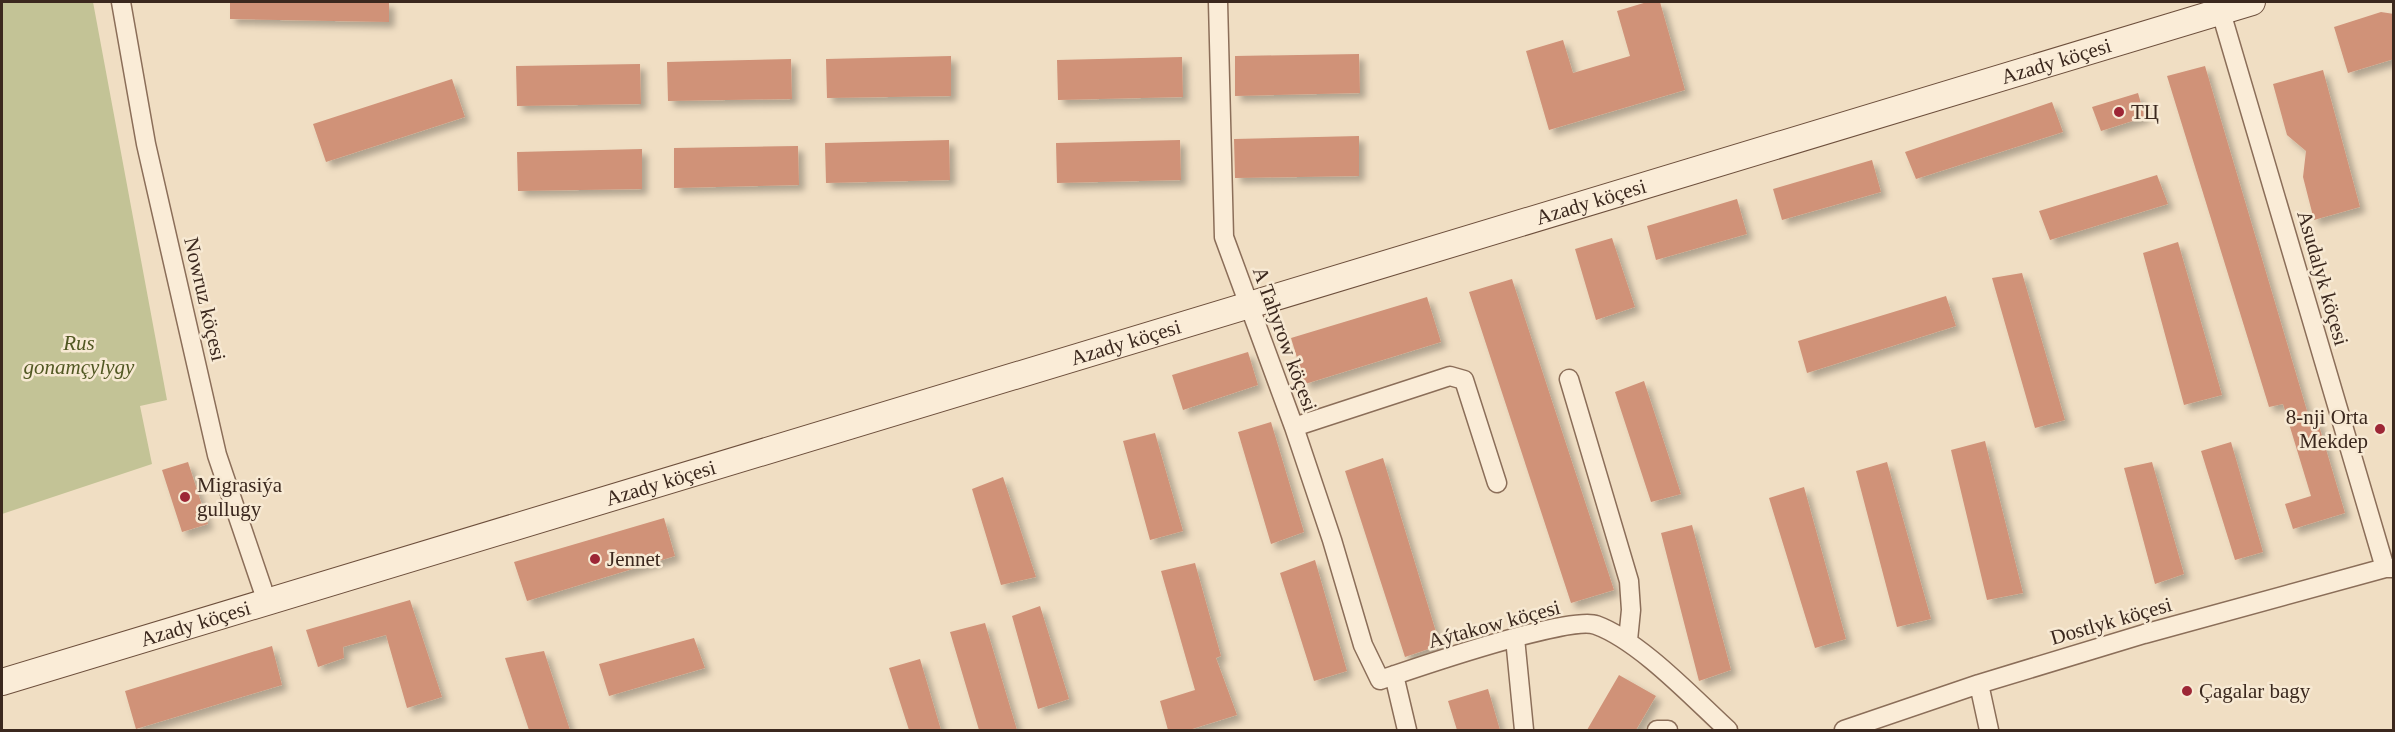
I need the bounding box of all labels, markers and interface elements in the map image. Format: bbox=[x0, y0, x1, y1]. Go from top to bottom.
street label: Azady köçesi bbox=[1998, 33, 2114, 89]
place label: ТЦ bbox=[2131, 100, 2159, 124]
marker: ТЦ bbox=[2112, 105, 2126, 119]
street label: Azady köçesi bbox=[1533, 174, 1649, 230]
street label: Asudalyk köçesi bbox=[2292, 208, 2354, 348]
street label: Nowruz köçesi bbox=[179, 235, 231, 364]
street label: A Tahyrow köçesi bbox=[1248, 263, 1322, 415]
street label: Azady köçesi bbox=[1068, 314, 1184, 370]
park label: Rus gonamçylygy bbox=[24, 331, 135, 379]
place label: 8-nji Orta Mekdep bbox=[2286, 405, 2369, 453]
marker: 8-nji Orta Mekdep bbox=[2373, 422, 2387, 436]
street label: Azady köçesi bbox=[603, 455, 719, 511]
place label: Migrasiýa gullugy bbox=[197, 473, 283, 521]
marker: Migrasiýa gullugy bbox=[178, 490, 192, 504]
place label: Jennet bbox=[607, 547, 661, 571]
marker: Jennet bbox=[588, 552, 602, 566]
street label: Dostlyk köçesi bbox=[2047, 592, 2175, 650]
street label: Aýtakow köçesi bbox=[1425, 595, 1563, 653]
street label: Azady köçesi bbox=[137, 596, 253, 652]
place label: Çagalar bagy bbox=[2199, 679, 2311, 703]
marker: Çagalar bagy bbox=[2180, 684, 2194, 698]

